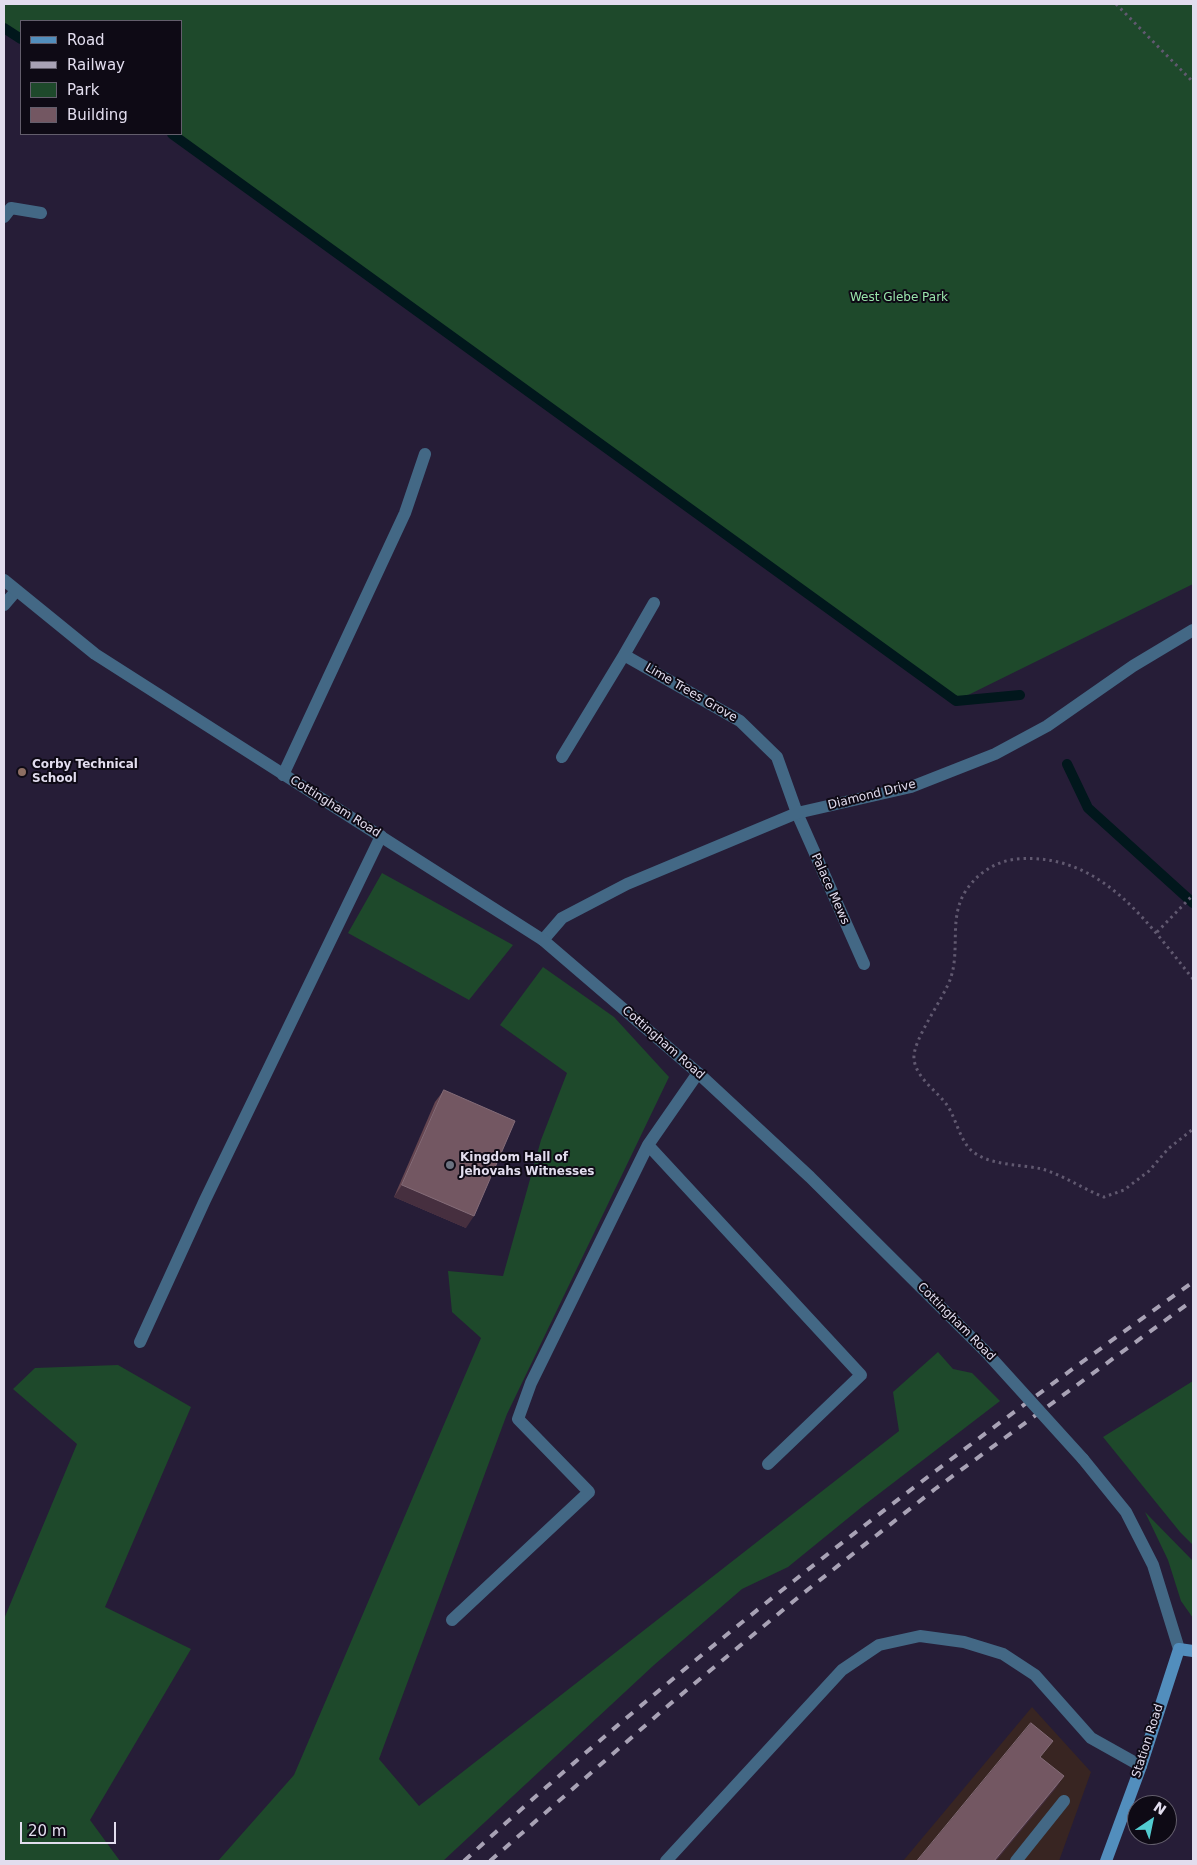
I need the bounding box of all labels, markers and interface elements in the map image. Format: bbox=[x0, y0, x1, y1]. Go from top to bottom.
legend bbox=[20, 20, 182, 135]
text: Road bbox=[67, 31, 105, 49]
text: Railway bbox=[67, 56, 125, 74]
text: Park bbox=[67, 81, 99, 99]
text: Building bbox=[67, 106, 128, 124]
park label: West Glebe Park bbox=[850, 291, 948, 305]
street label: Lime Trees Grove bbox=[642, 661, 740, 725]
place label: Corby Technical School bbox=[32, 758, 138, 786]
marker: Corby Technical School bbox=[16, 766, 28, 778]
street label: Cottingham Road bbox=[287, 773, 383, 841]
street label: Diamond Drive bbox=[827, 777, 917, 813]
street label: Palace Mews bbox=[808, 851, 852, 927]
street label: Cottingham Road bbox=[619, 1003, 707, 1083]
place label: Kingdom Hall of Jehovahs Witnesses bbox=[460, 1151, 595, 1179]
marker: Kingdom Hall of Jehovahs Witnesses bbox=[444, 1159, 456, 1171]
street label: Cottingham Road bbox=[914, 1280, 998, 1364]
street label: Station Road bbox=[1129, 1702, 1167, 1780]
north arrow bbox=[1127, 1795, 1177, 1845]
text: N bbox=[1150, 1798, 1169, 1818]
scale bar bbox=[22, 1812, 119, 1844]
text: 20 m bbox=[28, 1822, 66, 1840]

